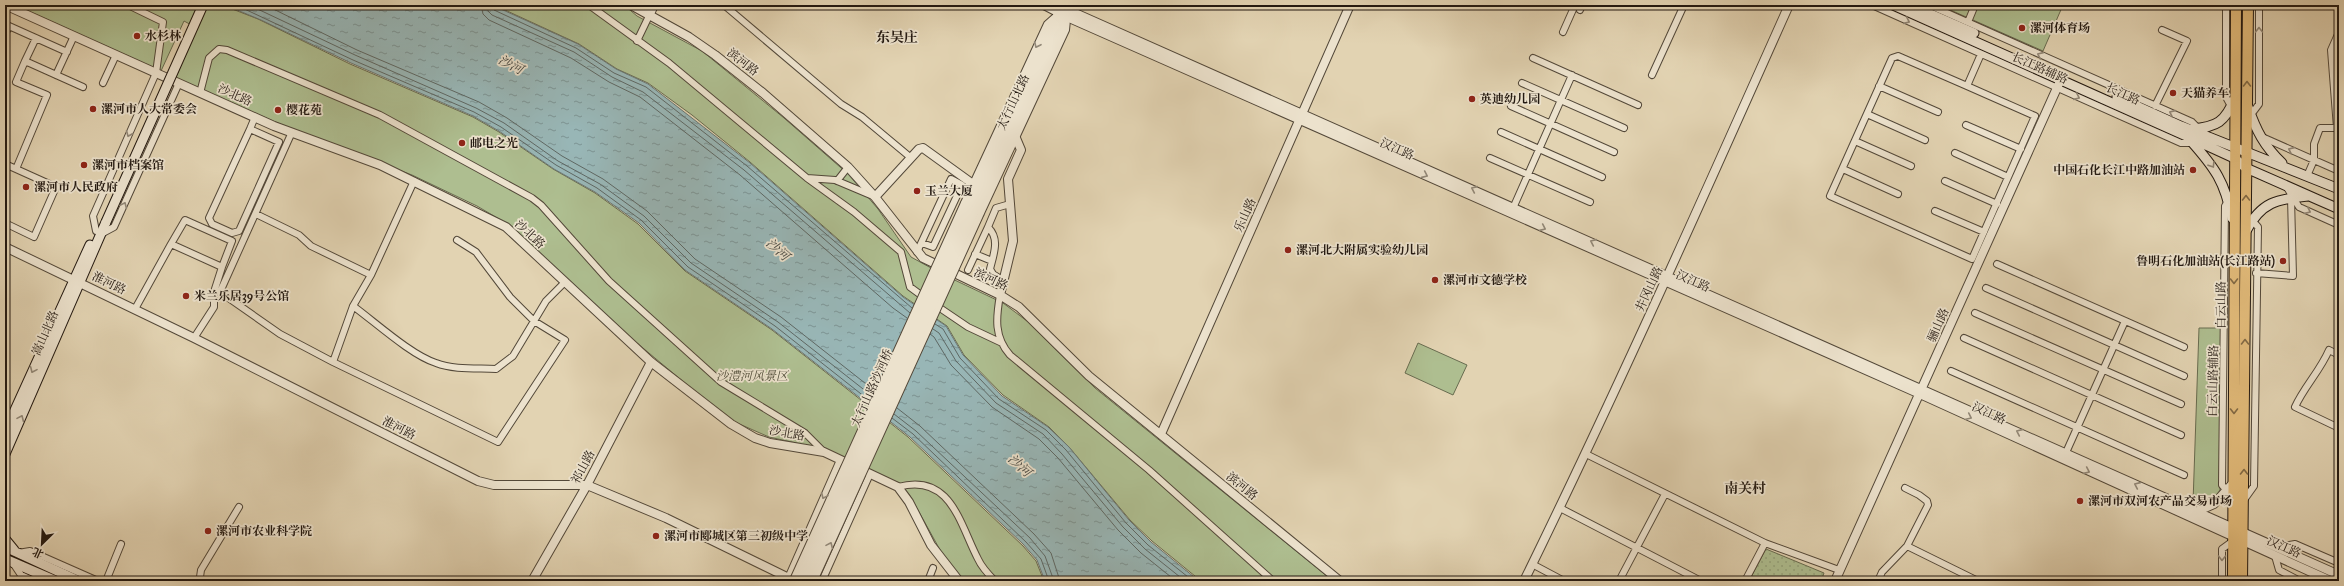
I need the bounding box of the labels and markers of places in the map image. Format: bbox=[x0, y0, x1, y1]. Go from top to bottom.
place label: 漯河体育场 bbox=[2030, 21, 2090, 35]
marker: 漯河体育场 bbox=[2017, 23, 2027, 33]
place label: 水杉林 bbox=[145, 29, 182, 43]
marker: 水杉林 bbox=[132, 31, 142, 41]
place label: 天猫养车 bbox=[2181, 86, 2229, 100]
marker: 天猫养车 bbox=[2168, 88, 2178, 98]
place label: 英迪幼儿园 bbox=[1480, 92, 1540, 106]
marker: 英迪幼儿园 bbox=[1467, 94, 1477, 104]
place label: 漯河市人大常委会 bbox=[101, 102, 197, 116]
place label: 樱花苑 bbox=[286, 103, 322, 117]
marker: 漯河市人大常委会 bbox=[88, 104, 98, 114]
marker: 樱花苑 bbox=[273, 105, 283, 115]
place label: 邮电之光 bbox=[470, 136, 518, 150]
marker: 邮电之光 bbox=[457, 138, 467, 148]
place label: 漯河市档案馆 bbox=[92, 158, 164, 172]
marker: 漯河市档案馆 bbox=[79, 160, 89, 170]
place label: 中国石化长江中路加油站 bbox=[2053, 163, 2185, 177]
marker: 中国石化长江中路加油站 bbox=[2188, 165, 2198, 175]
place label: 漯河市人民政府 bbox=[34, 180, 118, 194]
marker: 漯河市人民政府 bbox=[21, 182, 31, 192]
place label: 玉兰大厦 bbox=[925, 184, 973, 198]
marker: 玉兰大厦 bbox=[912, 186, 922, 196]
place label: 漯河北大附属实验幼儿园 bbox=[1296, 243, 1428, 257]
marker: 漯河北大附属实验幼儿园 bbox=[1283, 245, 1293, 255]
place label: 鲁明石化加油站(长江路站) bbox=[2136, 254, 2276, 269]
marker: 鲁明石化加油站(长江路站) bbox=[2278, 256, 2288, 266]
place label: 漯河市文德学校 bbox=[1443, 273, 1527, 287]
marker: 漯河市文德学校 bbox=[1430, 275, 1440, 285]
place label: 米兰乐居39号公馆 bbox=[194, 289, 289, 304]
marker: 米兰乐居39号公馆 bbox=[181, 291, 191, 301]
place label: 漯河市双河农产品交易市场 bbox=[2088, 494, 2232, 508]
marker: 漯河市双河农产品交易市场 bbox=[2075, 496, 2085, 506]
place label: 漯河市农业科学院 bbox=[216, 524, 312, 538]
marker: 漯河市农业科学院 bbox=[203, 526, 213, 536]
place label: 漯河市郾城区第三初级中学 bbox=[664, 529, 808, 543]
marker: 漯河市郾城区第三初级中学 bbox=[651, 531, 661, 541]

